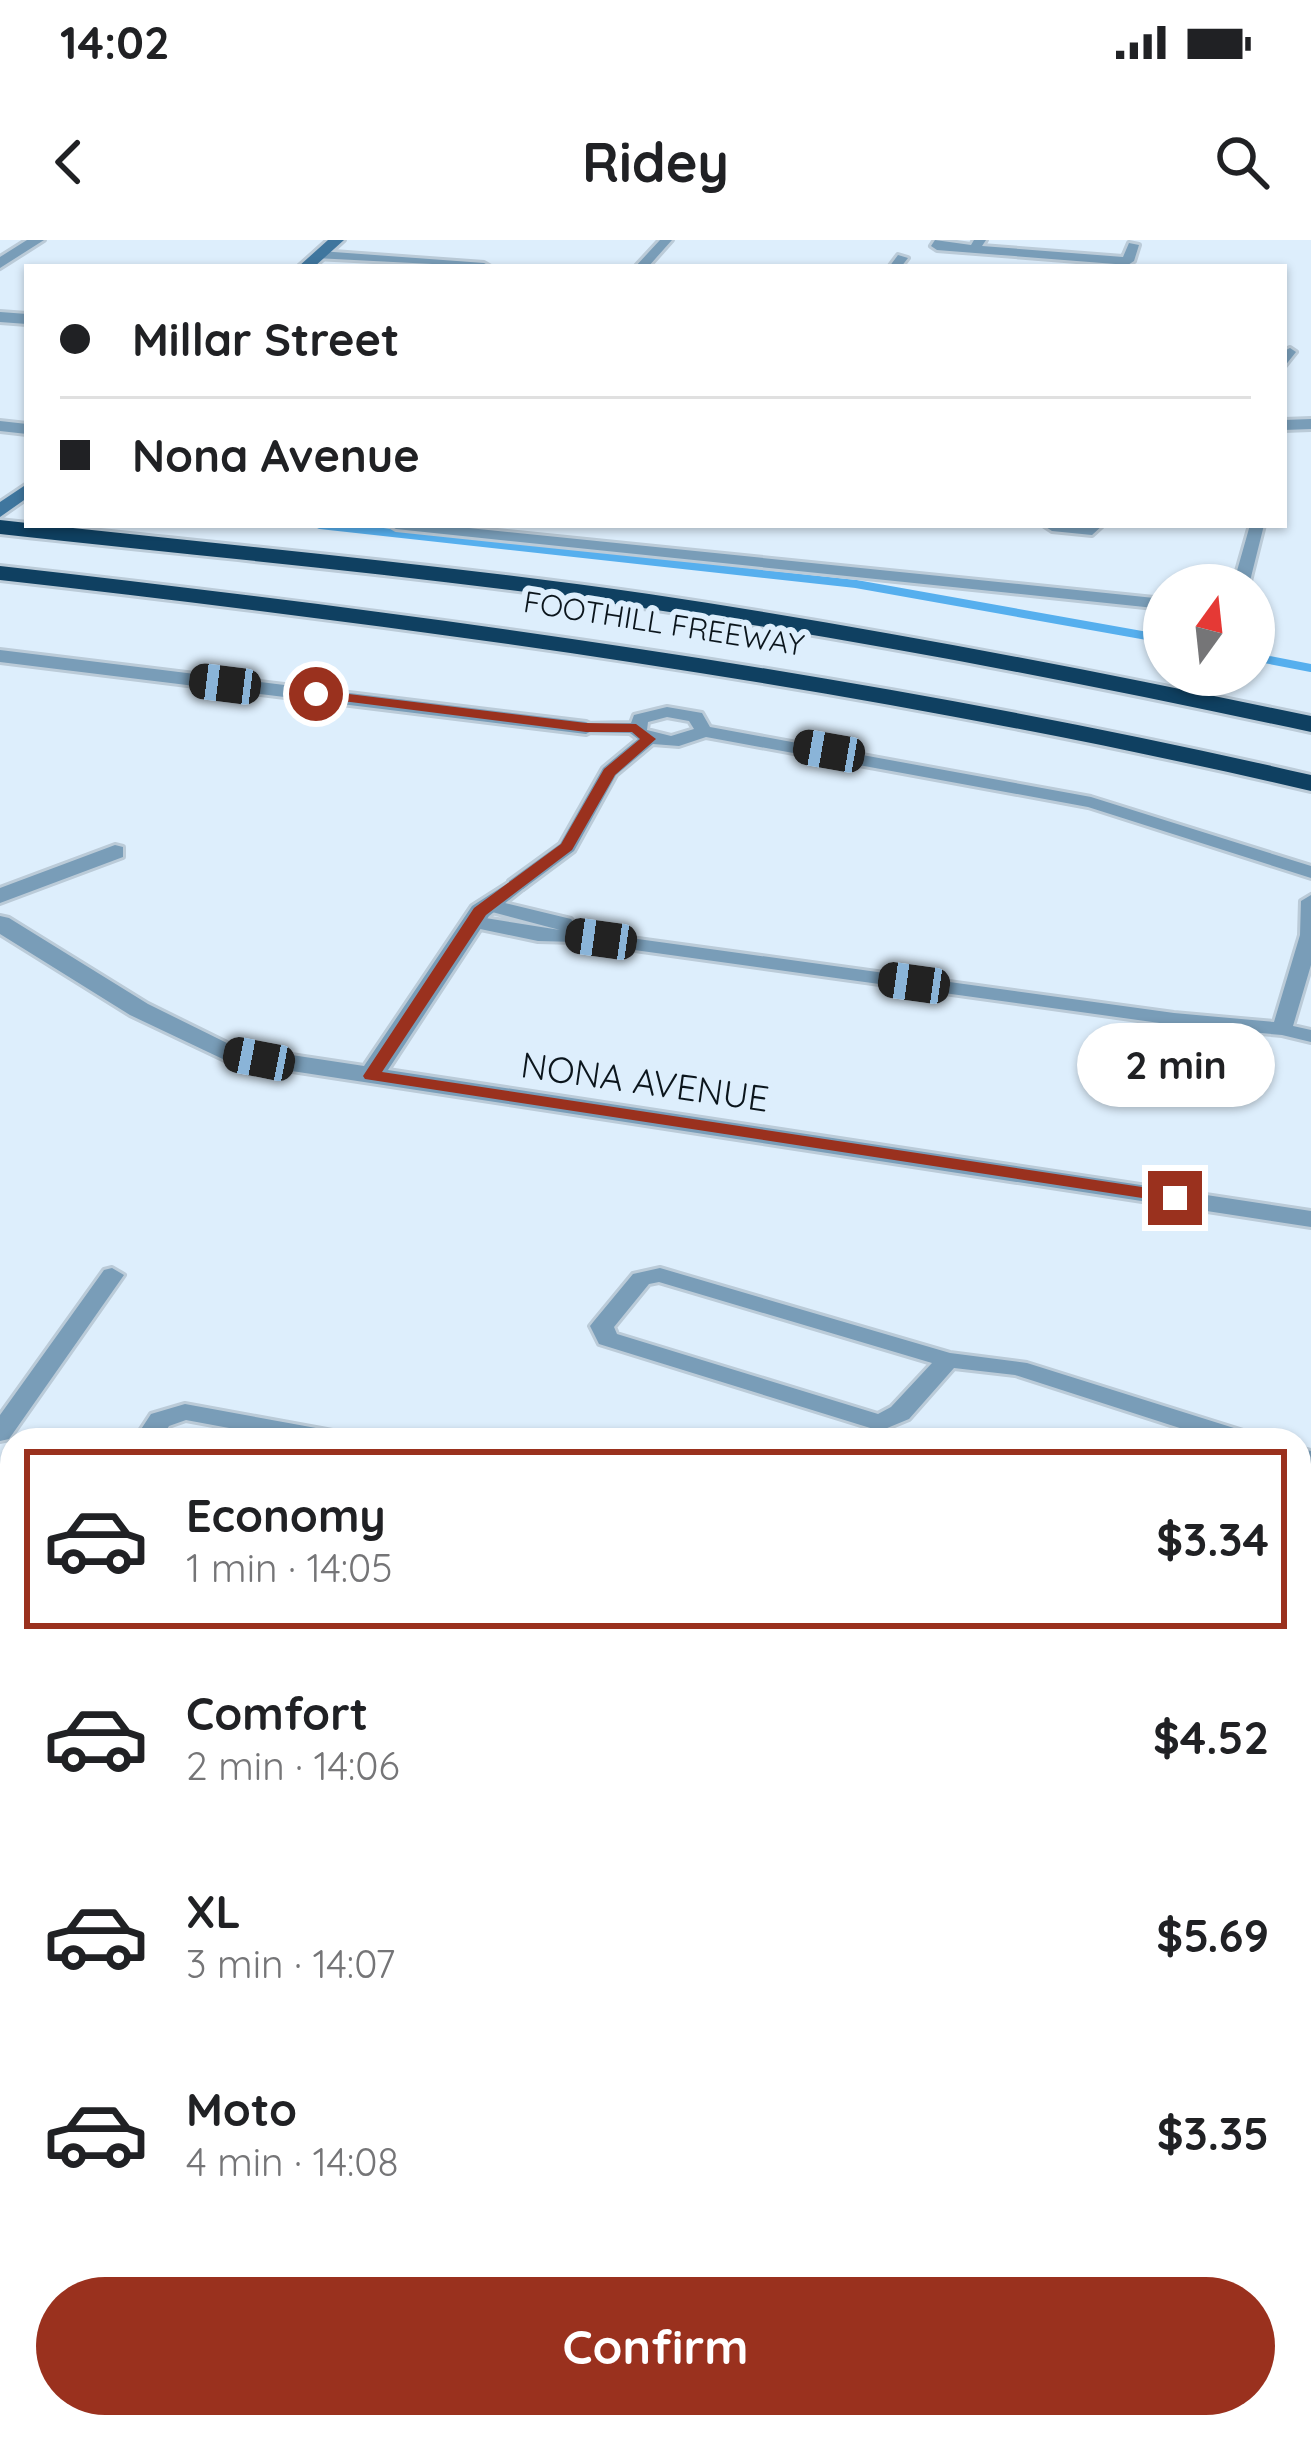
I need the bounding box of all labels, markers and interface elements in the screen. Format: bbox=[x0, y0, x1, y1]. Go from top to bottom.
text: 14:02 bbox=[60, 14, 170, 70]
text: Ridey bbox=[582, 128, 729, 196]
icon: back bbox=[36, 129, 102, 195]
icon: search bbox=[1209, 129, 1275, 195]
text: Millar Street bbox=[132, 311, 399, 367]
text: Nona Avenue bbox=[132, 427, 420, 483]
north arrow bbox=[1143, 564, 1275, 696]
map controls bbox=[1143, 564, 1275, 696]
street label: FOOTHILL FREEWAY bbox=[521, 582, 807, 664]
car bbox=[187, 662, 263, 706]
route start bbox=[289, 667, 343, 721]
car bbox=[790, 727, 868, 775]
car bbox=[563, 916, 639, 962]
car bbox=[876, 960, 952, 1006]
callout: 2 min bbox=[1076, 1024, 1274, 1108]
car bbox=[220, 1034, 298, 1084]
text: 2 min bbox=[1125, 1040, 1227, 1089]
street label: NONA AVENUE bbox=[518, 1041, 772, 1121]
route end bbox=[1148, 1171, 1202, 1225]
icon: car bbox=[42, 1485, 150, 1593]
text: Economy bbox=[186, 1487, 386, 1543]
text: $3.34 bbox=[1156, 1511, 1269, 1567]
text: 1 min · 14:05 bbox=[186, 1543, 393, 1592]
icon: car bbox=[42, 1683, 150, 1791]
text: Comfort bbox=[186, 1685, 368, 1741]
text: $4.52 bbox=[1153, 1709, 1269, 1765]
text: 2 min · 14:06 bbox=[186, 1741, 400, 1790]
icon: car bbox=[42, 1881, 150, 1989]
text: XL bbox=[186, 1883, 241, 1939]
text: $5.69 bbox=[1156, 1907, 1269, 1963]
text: 3 min · 14:07 bbox=[186, 1939, 395, 1988]
icon: car bbox=[42, 2079, 150, 2187]
text: Moto bbox=[186, 2081, 297, 2137]
text: $3.35 bbox=[1157, 2105, 1269, 2161]
text: 4 min · 14:08 bbox=[186, 2137, 399, 2186]
button: Confirm bbox=[36, 2277, 1275, 2415]

